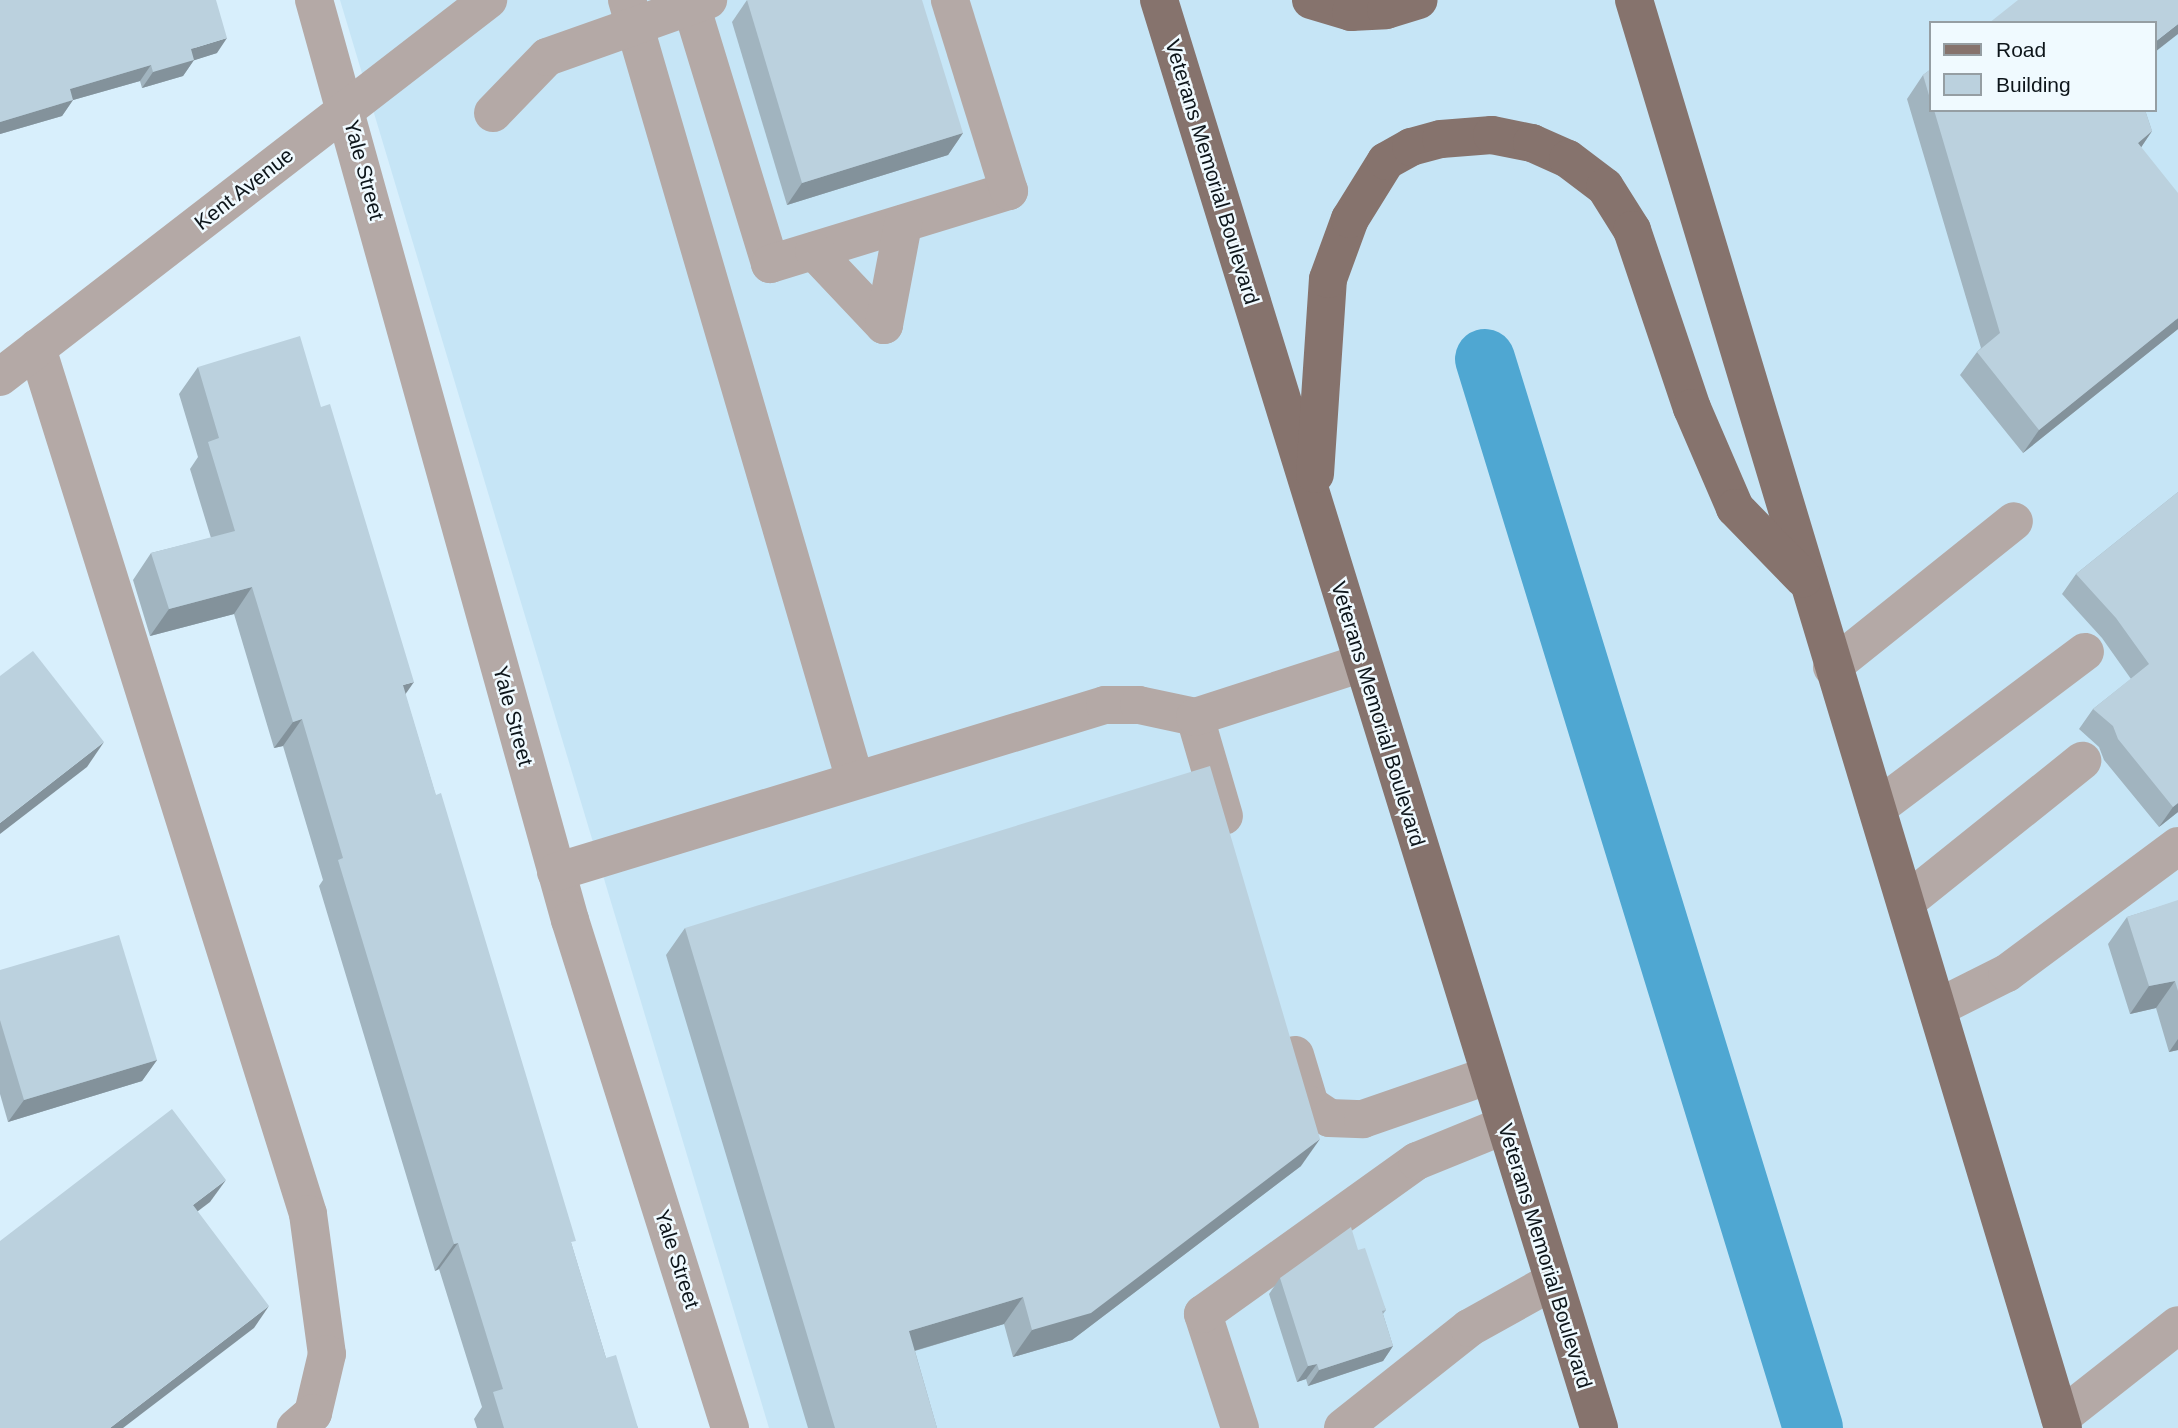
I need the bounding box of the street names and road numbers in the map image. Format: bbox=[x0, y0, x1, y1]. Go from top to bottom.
street label: Veterans Memorial Boulevard bbox=[1160, 37, 1264, 307]
street label: Yale Street bbox=[339, 117, 389, 223]
street label: Kent Avenue bbox=[189, 142, 299, 236]
street label: Veterans Memorial Boulevard bbox=[1326, 579, 1430, 849]
street label: Yale Street bbox=[488, 663, 538, 769]
street label: Veterans Memorial Boulevard bbox=[1493, 1121, 1597, 1391]
street label: Yale Street bbox=[649, 1206, 705, 1312]

